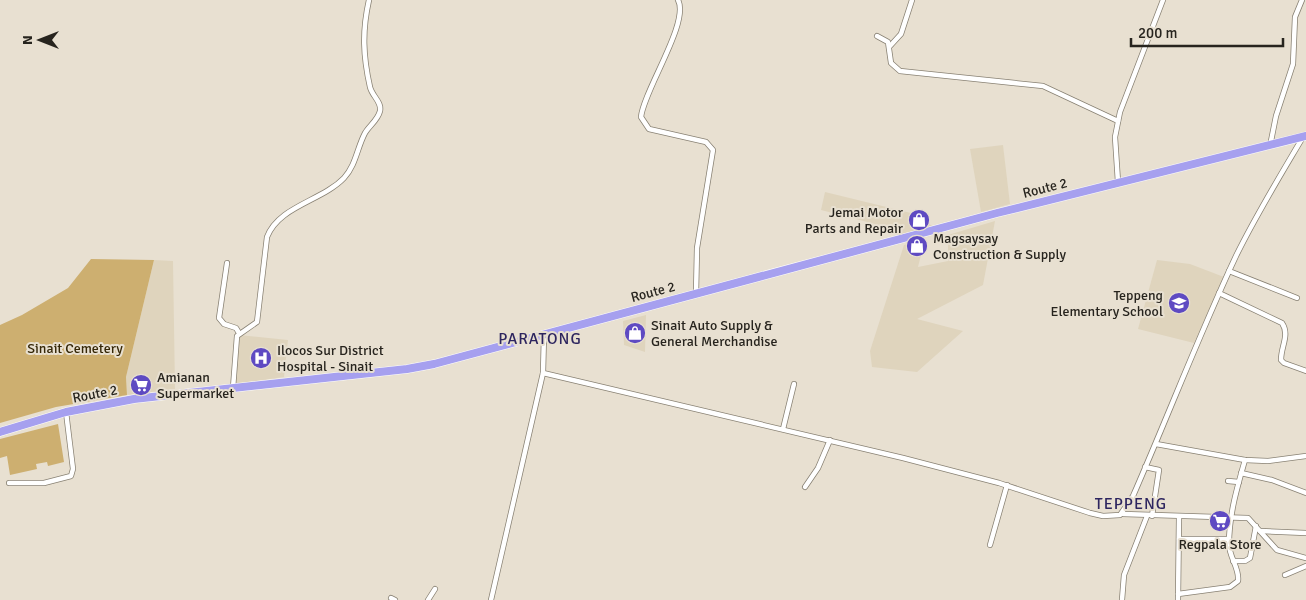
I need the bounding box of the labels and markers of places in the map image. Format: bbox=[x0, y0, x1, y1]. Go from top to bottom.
place label: Jemai Motor Parts and Repair bbox=[805, 204, 904, 237]
shop icon: Jemai Motor Parts and Repair bbox=[907, 208, 931, 232]
place label: Magsaysay Construction & Supply bbox=[933, 230, 1066, 263]
shop icon: Magsaysay Construction & Supply bbox=[905, 234, 929, 258]
place label: Teppeng Elementary School bbox=[1050, 287, 1163, 320]
school or university icon: Teppeng Elementary School bbox=[1167, 291, 1191, 315]
place label: Sinait Auto Supply & General Merchandise bbox=[651, 317, 777, 350]
shop icon: Sinait Auto Supply & General Merchandise bbox=[623, 321, 647, 345]
place label: Ilocos Sur District Hospital - Sinait bbox=[277, 342, 384, 375]
hospital icon: Ilocos Sur District Hospital - Sinait bbox=[249, 346, 273, 370]
place label: Amianan Supermarket bbox=[157, 369, 234, 402]
supermarket icon: Amianan Supermarket bbox=[129, 373, 153, 397]
supermarket icon: Regpala Store bbox=[1208, 509, 1232, 533]
place label: Regpala Store bbox=[1178, 536, 1262, 553]

